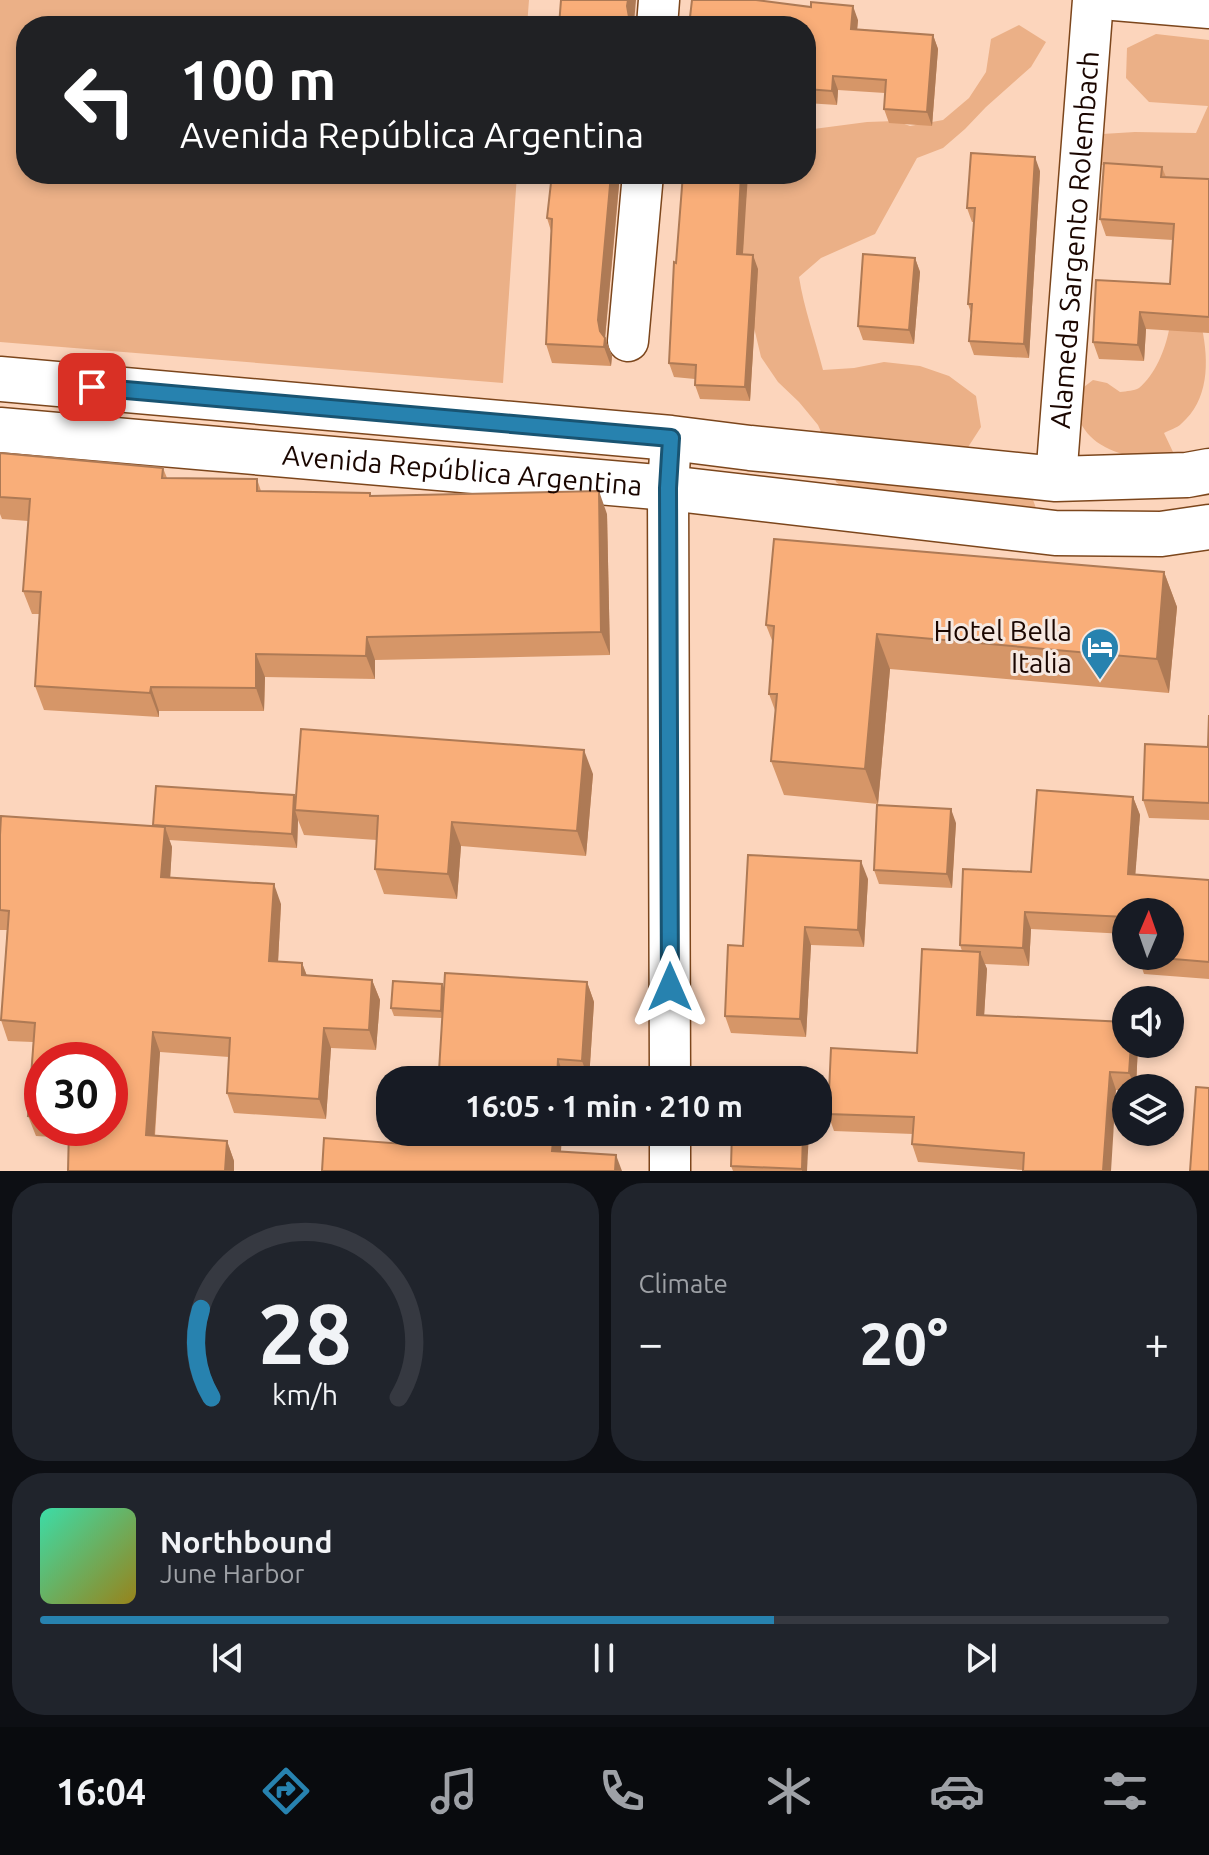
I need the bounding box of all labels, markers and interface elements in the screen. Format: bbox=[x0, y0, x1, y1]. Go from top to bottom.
icon: left bbox=[48, 48, 152, 152]
text: 100 m bbox=[180, 48, 336, 111]
street label: Alameda Sargento Rolembach bbox=[1044, 50, 1104, 430]
text: Avenida República Argentina bbox=[180, 114, 644, 155]
pin bbox=[58, 353, 126, 421]
icon: arrive bbox=[70, 365, 114, 409]
street label: Avenida República Argentina bbox=[281, 439, 644, 501]
place label: Hotel Bella Italia bbox=[934, 615, 1072, 678]
hotel icon: Hotel Bella Italia bbox=[1079, 626, 1121, 681]
north arrow bbox=[1112, 898, 1184, 970]
map controls bbox=[1112, 898, 1184, 1146]
position arrow bbox=[628, 945, 712, 1029]
button: sound bbox=[1112, 986, 1184, 1058]
speed limit sign: 30 bbox=[24, 1042, 128, 1146]
button: layers bbox=[1112, 1074, 1184, 1146]
text: 16:05 · 1 min · 210 m bbox=[465, 1089, 743, 1123]
text: Climate bbox=[639, 1269, 728, 1298]
text: 28 bbox=[258, 1286, 352, 1380]
text: 20° bbox=[859, 1309, 948, 1376]
text: − bbox=[639, 1318, 663, 1367]
text: + bbox=[1144, 1318, 1169, 1367]
text: km/h bbox=[272, 1378, 338, 1410]
text: Northbound bbox=[160, 1525, 332, 1559]
text: June Harbor bbox=[160, 1559, 304, 1588]
icon: previous bbox=[206, 1636, 250, 1680]
icon: pause bbox=[582, 1636, 626, 1680]
icon: next bbox=[959, 1636, 1003, 1680]
icon: directions bbox=[258, 1763, 314, 1819]
icon: music bbox=[426, 1763, 482, 1819]
icon: phone bbox=[594, 1763, 650, 1819]
icon: climate bbox=[761, 1763, 817, 1819]
icon: car bbox=[929, 1763, 985, 1819]
icon: filters bbox=[1097, 1763, 1153, 1819]
text: 16:04 bbox=[56, 1771, 146, 1812]

